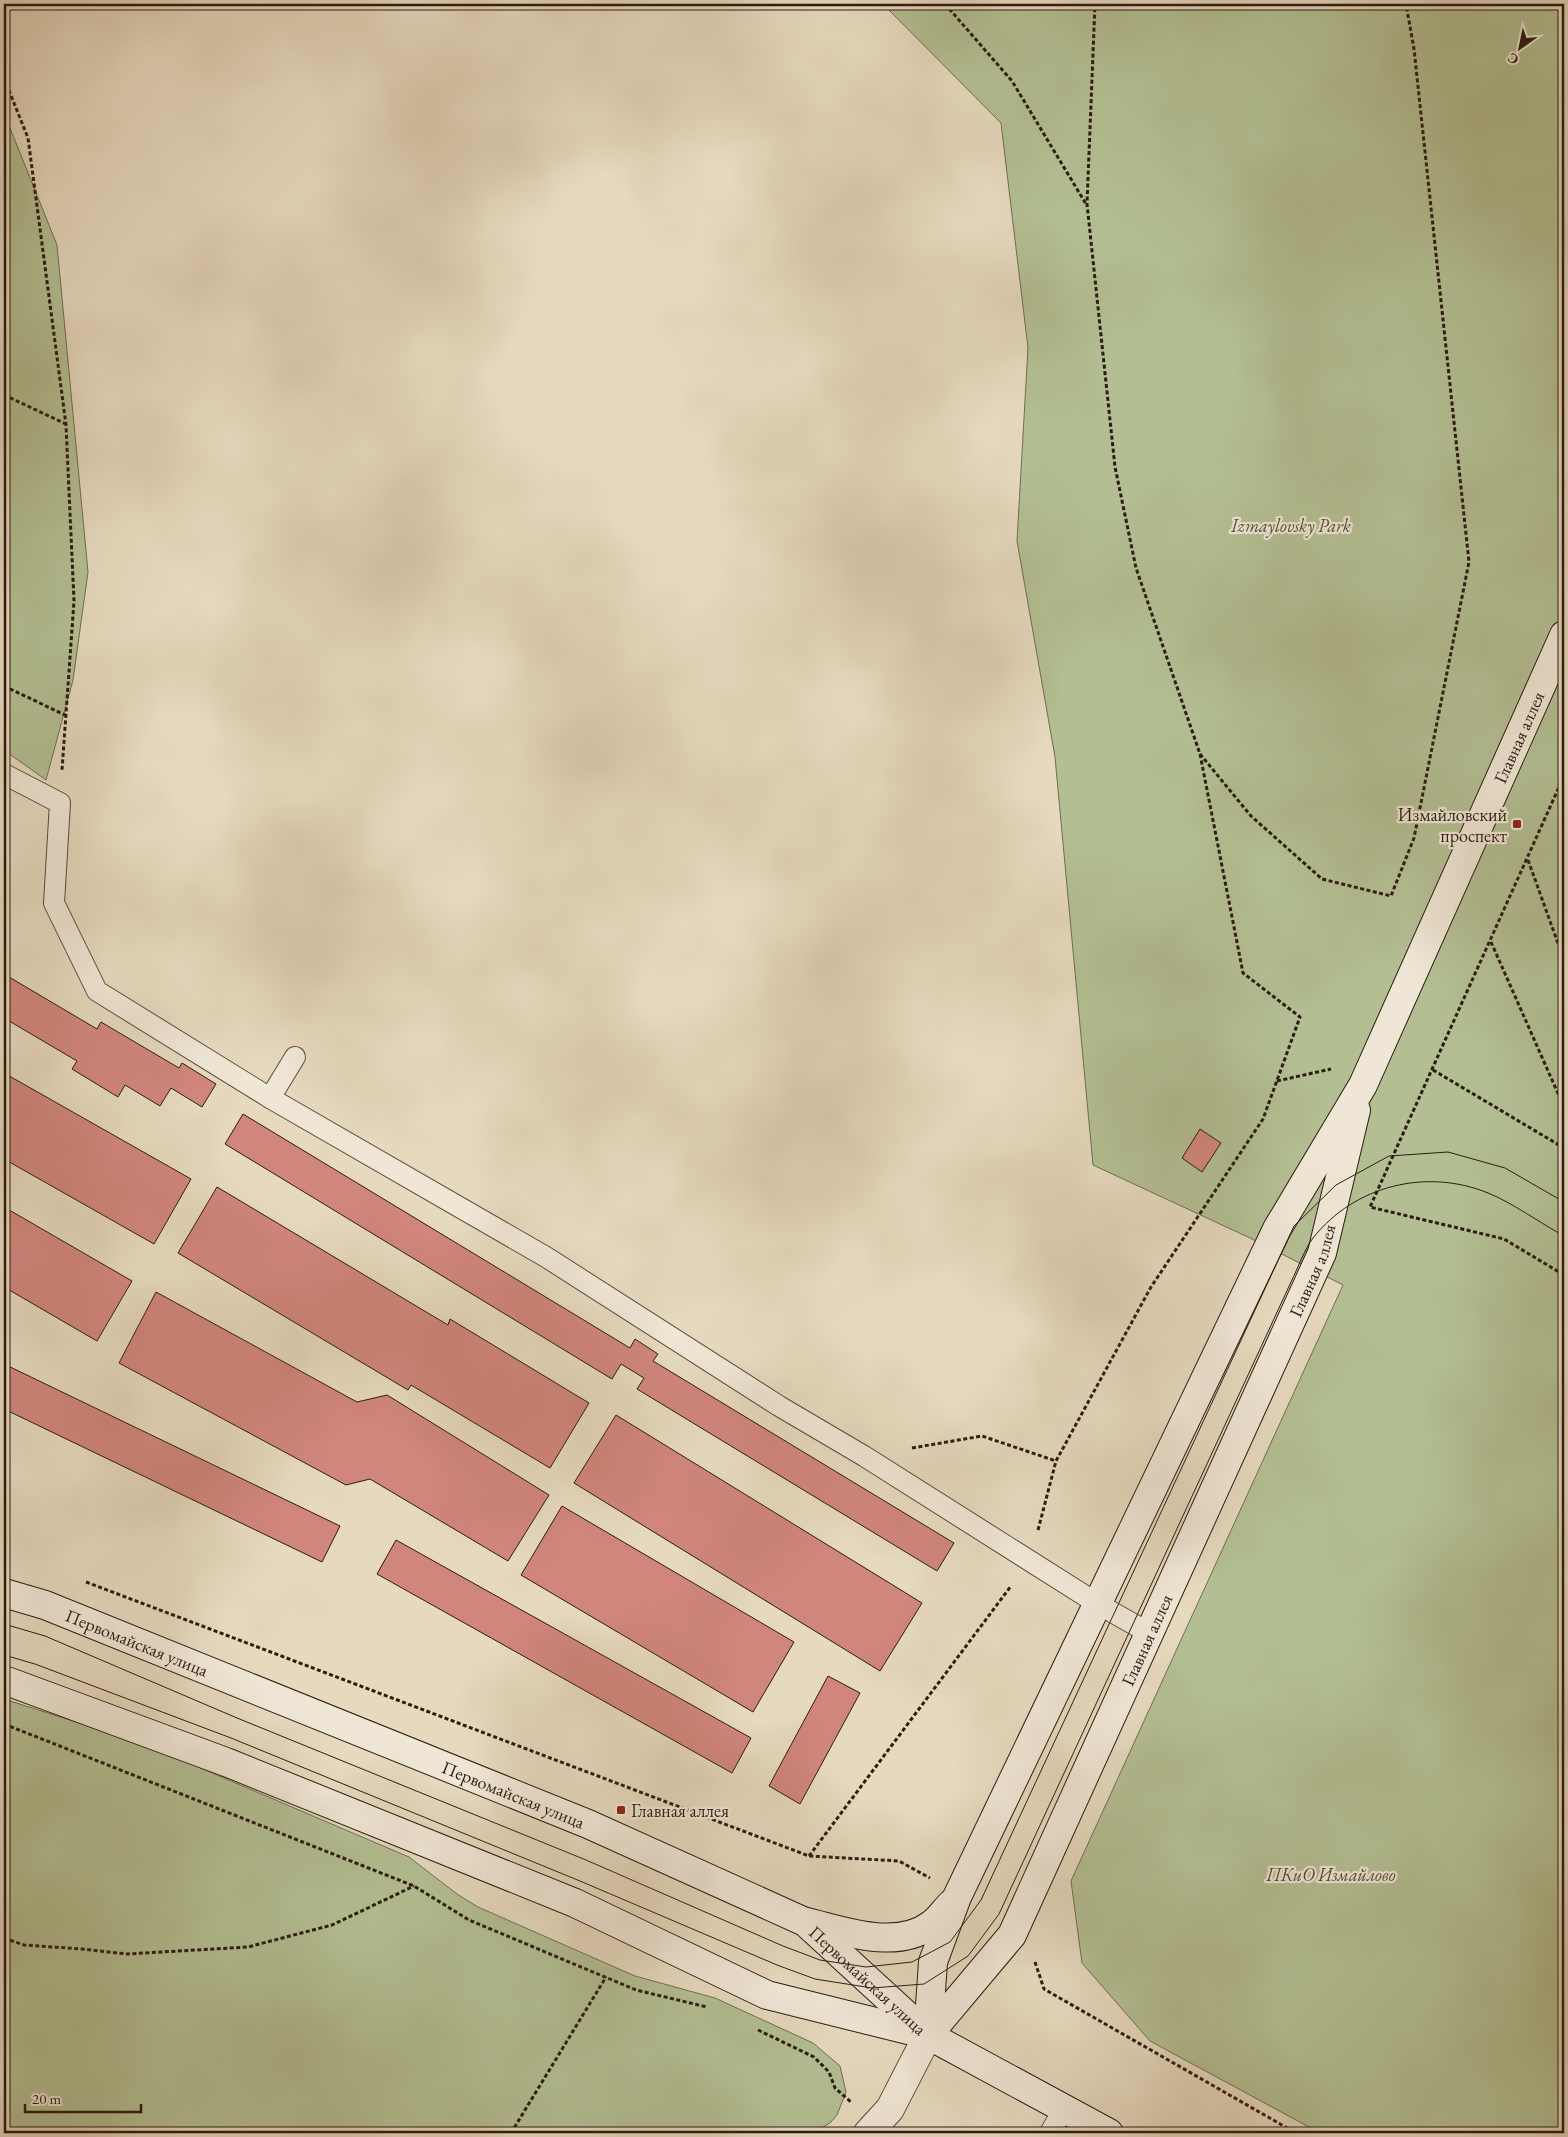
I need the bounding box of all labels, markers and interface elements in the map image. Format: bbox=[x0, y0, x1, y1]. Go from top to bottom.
north arrow bbox=[1496, 22, 1546, 72]
text: С bbox=[1504, 49, 1522, 69]
park label: Izmaylovsky Park bbox=[1230, 514, 1351, 538]
street label: Главная аллея bbox=[1488, 688, 1549, 787]
place label: Измайловский проспект bbox=[1398, 803, 1508, 847]
marker: Измайловский проспект bbox=[1511, 818, 1523, 830]
street label: Главная аллея bbox=[1283, 1222, 1340, 1320]
street label: Главная аллея bbox=[1115, 1590, 1177, 1689]
street label: Первомайская улица bbox=[62, 1603, 213, 1682]
street label: Первомайская улица bbox=[439, 1755, 589, 1833]
place label: Главная аллея bbox=[631, 1799, 729, 1822]
marker: Главная аллея bbox=[615, 1804, 627, 1816]
park label: ПКиО Измайлово bbox=[1265, 1863, 1396, 1886]
street label: Первомайская улица bbox=[804, 1920, 932, 2040]
scale bar bbox=[25, 2082, 141, 2114]
text: 20 m bbox=[32, 2089, 61, 2108]

